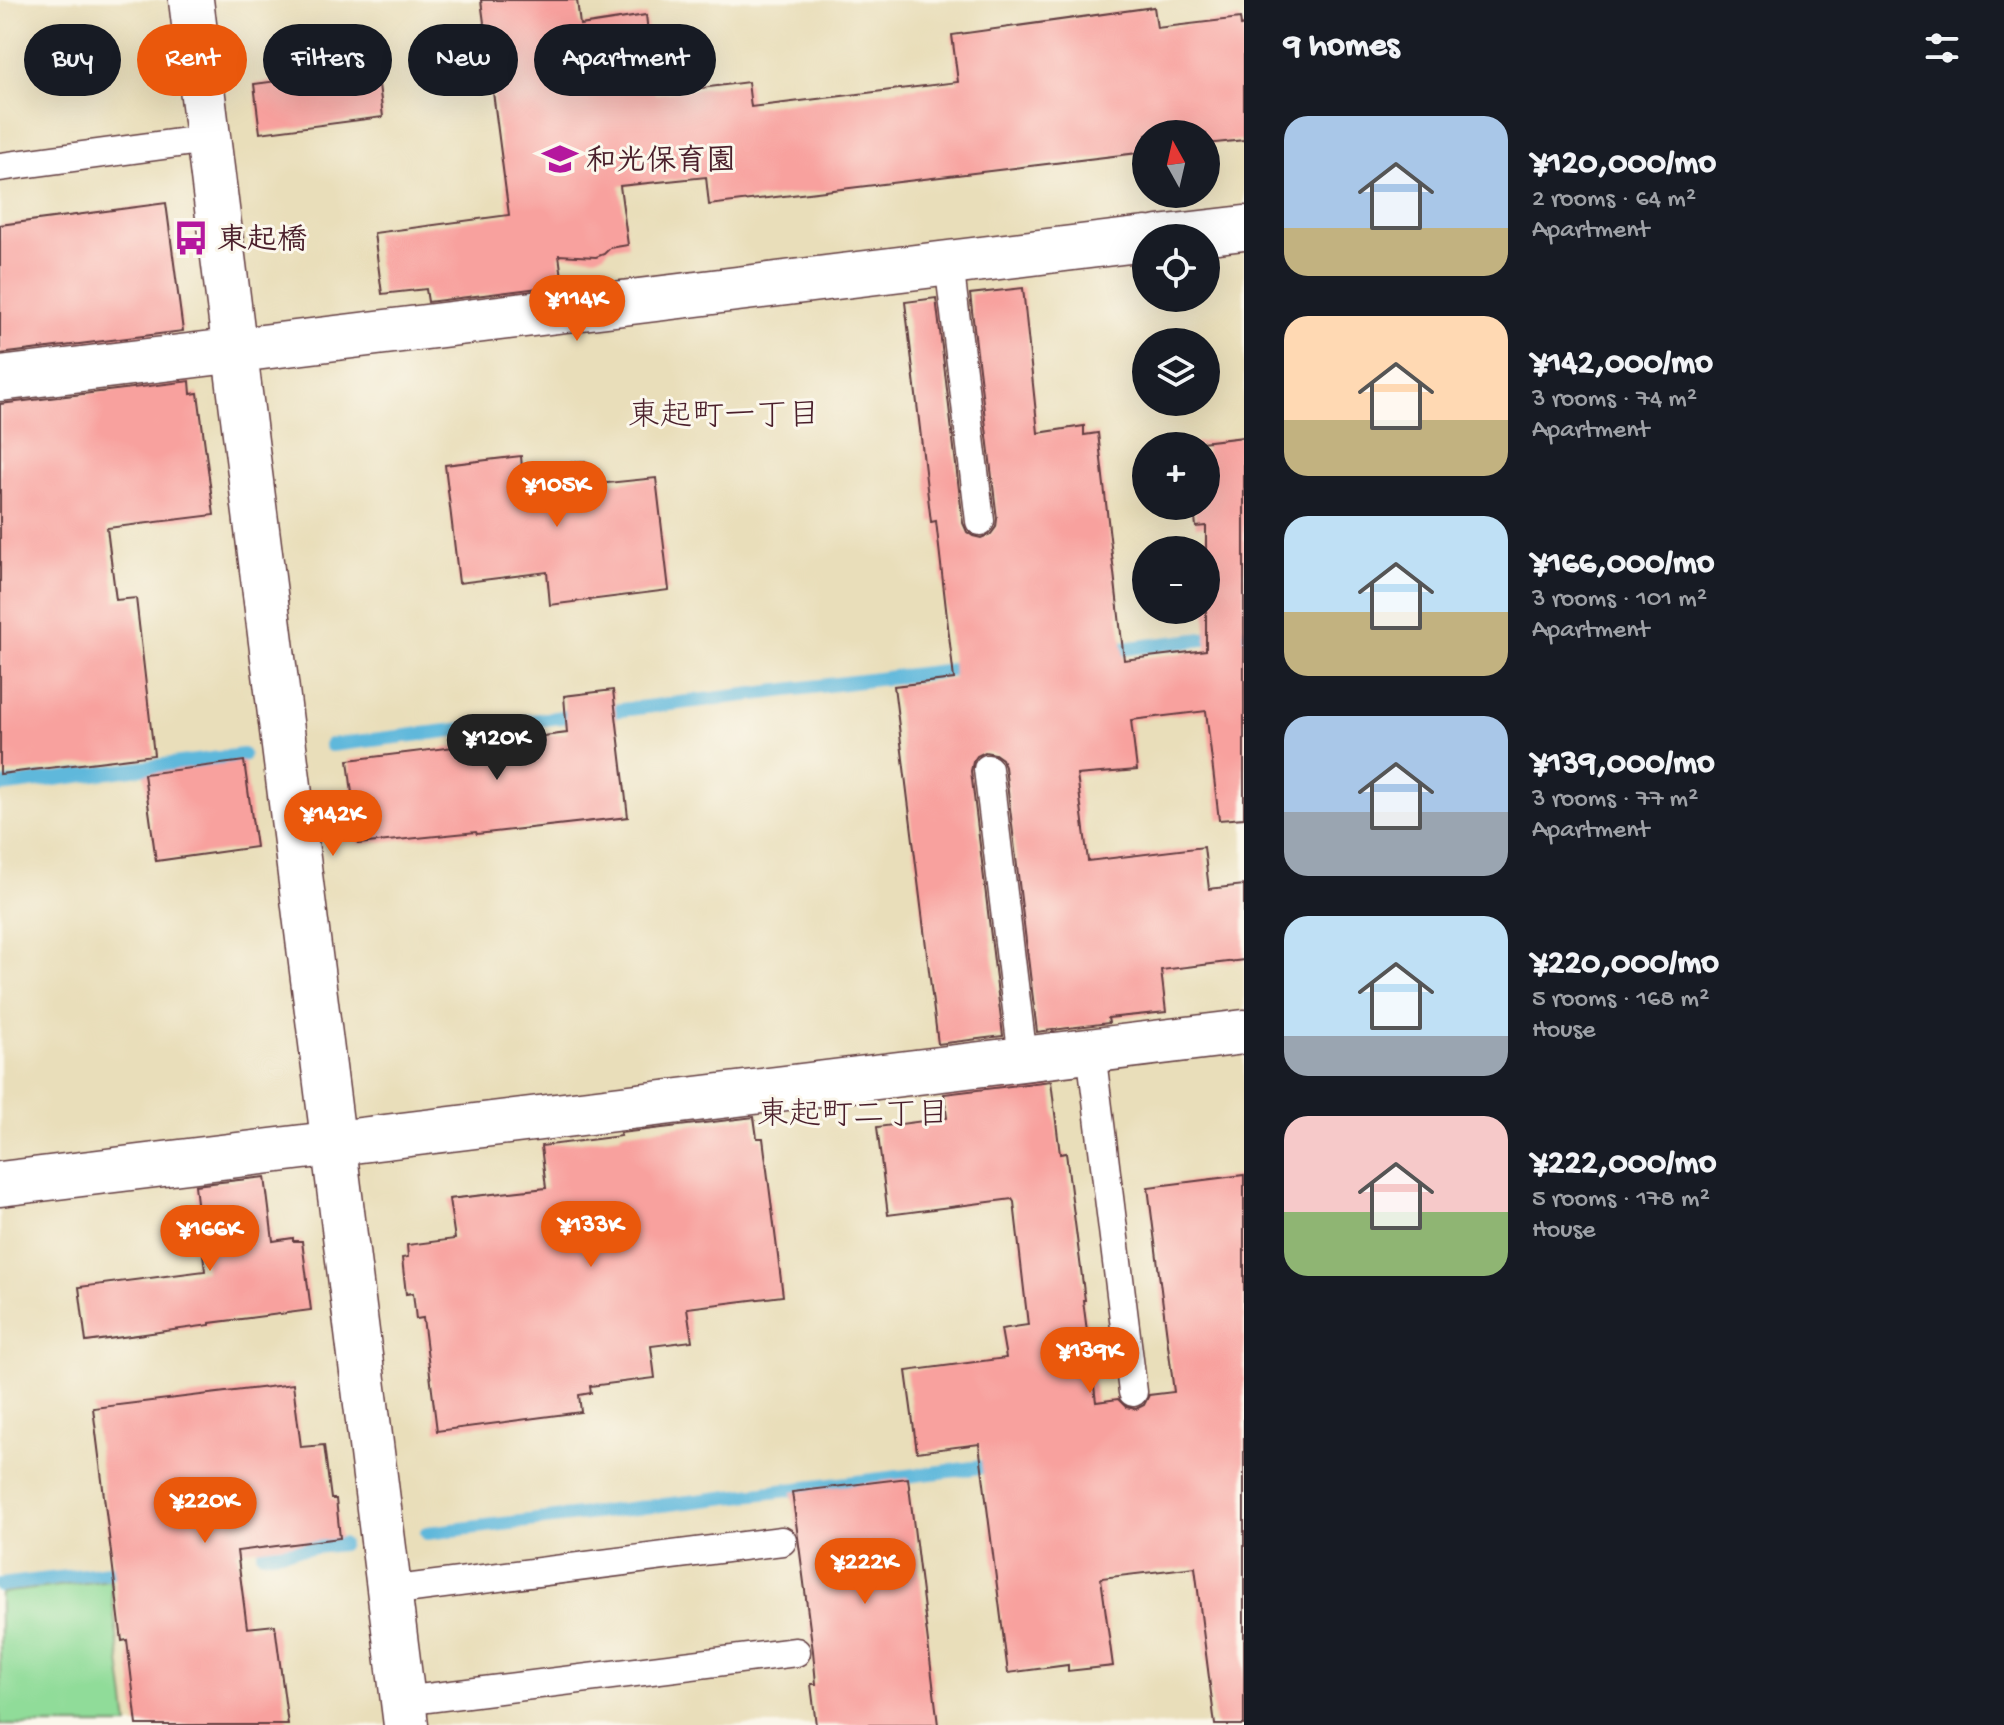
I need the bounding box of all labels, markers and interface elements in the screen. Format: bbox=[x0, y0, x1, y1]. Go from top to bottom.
chip: Buy bbox=[24, 24, 121, 96]
chip: Rent bbox=[137, 24, 247, 96]
chip: Filters bbox=[263, 24, 392, 96]
chip: New bbox=[408, 24, 518, 96]
chip: Apartment bbox=[534, 24, 716, 96]
icon: filters bbox=[1920, 26, 1964, 70]
text: 9 homes bbox=[1284, 28, 1399, 68]
north arrow bbox=[1132, 120, 1220, 208]
map controls bbox=[1132, 120, 1220, 624]
school or university icon: 和光保育園 bbox=[541, 140, 579, 178]
place label: 和光保育園 bbox=[586, 144, 736, 181]
text: ¥120,000/mo bbox=[1532, 145, 1716, 185]
icon: home bbox=[1348, 148, 1444, 244]
text: 2 rooms · 64 m² bbox=[1532, 185, 1696, 216]
text: Apartment bbox=[1532, 216, 1649, 247]
bus stop icon: 東起橋 bbox=[172, 219, 210, 257]
place label: 東起橋 bbox=[217, 223, 307, 260]
button: locate bbox=[1132, 224, 1220, 312]
pin: ¥114K bbox=[521, 275, 633, 343]
text: ¥114K bbox=[547, 285, 607, 316]
button: layers bbox=[1132, 328, 1220, 416]
text: ¥142,000/mo bbox=[1532, 345, 1713, 385]
icon: home bbox=[1348, 348, 1444, 444]
text: 3 rooms · 74 m² bbox=[1532, 385, 1697, 416]
district label: 東起町一丁目 bbox=[628, 397, 820, 437]
text: Apartment bbox=[1532, 416, 1649, 447]
button: + bbox=[1132, 432, 1220, 520]
pin: ¥105K bbox=[501, 461, 613, 529]
text: ¥105K bbox=[524, 471, 590, 502]
button: − bbox=[1132, 536, 1220, 624]
text: ¥166,000/mo bbox=[1532, 545, 1715, 585]
icon: home bbox=[1348, 548, 1444, 644]
text: 3 rooms · 101 m² bbox=[1532, 585, 1707, 616]
text: Apartment bbox=[1532, 616, 1649, 647]
pin: ¥120K bbox=[441, 714, 553, 782]
text: ¥120K bbox=[465, 724, 529, 755]
text: ¥139,000/mo bbox=[1532, 745, 1715, 785]
icon: home bbox=[1348, 748, 1444, 844]
text: 3 rooms · 77 m² bbox=[1532, 785, 1698, 816]
pin: ¥142K bbox=[277, 790, 389, 858]
text: ¥142K bbox=[302, 800, 364, 831]
text: Apartment bbox=[1532, 816, 1649, 847]
text: ¥220,000/mo bbox=[1532, 945, 1719, 985]
icon: home bbox=[1348, 948, 1444, 1044]
text: 5 rooms · 168 m² bbox=[1532, 985, 1709, 1016]
text: House bbox=[1532, 1016, 1596, 1047]
district label: 東起町二丁目 bbox=[757, 1096, 949, 1136]
text: ¥222,000/mo bbox=[1532, 1145, 1716, 1185]
icon: home bbox=[1348, 1148, 1444, 1244]
text: 5 rooms · 178 m² bbox=[1532, 1185, 1710, 1216]
pin: ¥133K bbox=[535, 1201, 647, 1269]
pin: ¥166K bbox=[154, 1205, 266, 1273]
text: ¥133K bbox=[559, 1211, 623, 1242]
text: ¥166K bbox=[178, 1215, 242, 1246]
text: House bbox=[1532, 1216, 1596, 1247]
pin: ¥139K bbox=[1034, 1327, 1146, 1395]
text: ¥139K bbox=[1058, 1337, 1122, 1368]
pin: ¥220K bbox=[149, 1477, 261, 1545]
text: ¥220K bbox=[172, 1487, 238, 1518]
pin: ¥222K bbox=[809, 1538, 921, 1606]
text: ¥222K bbox=[833, 1548, 897, 1579]

